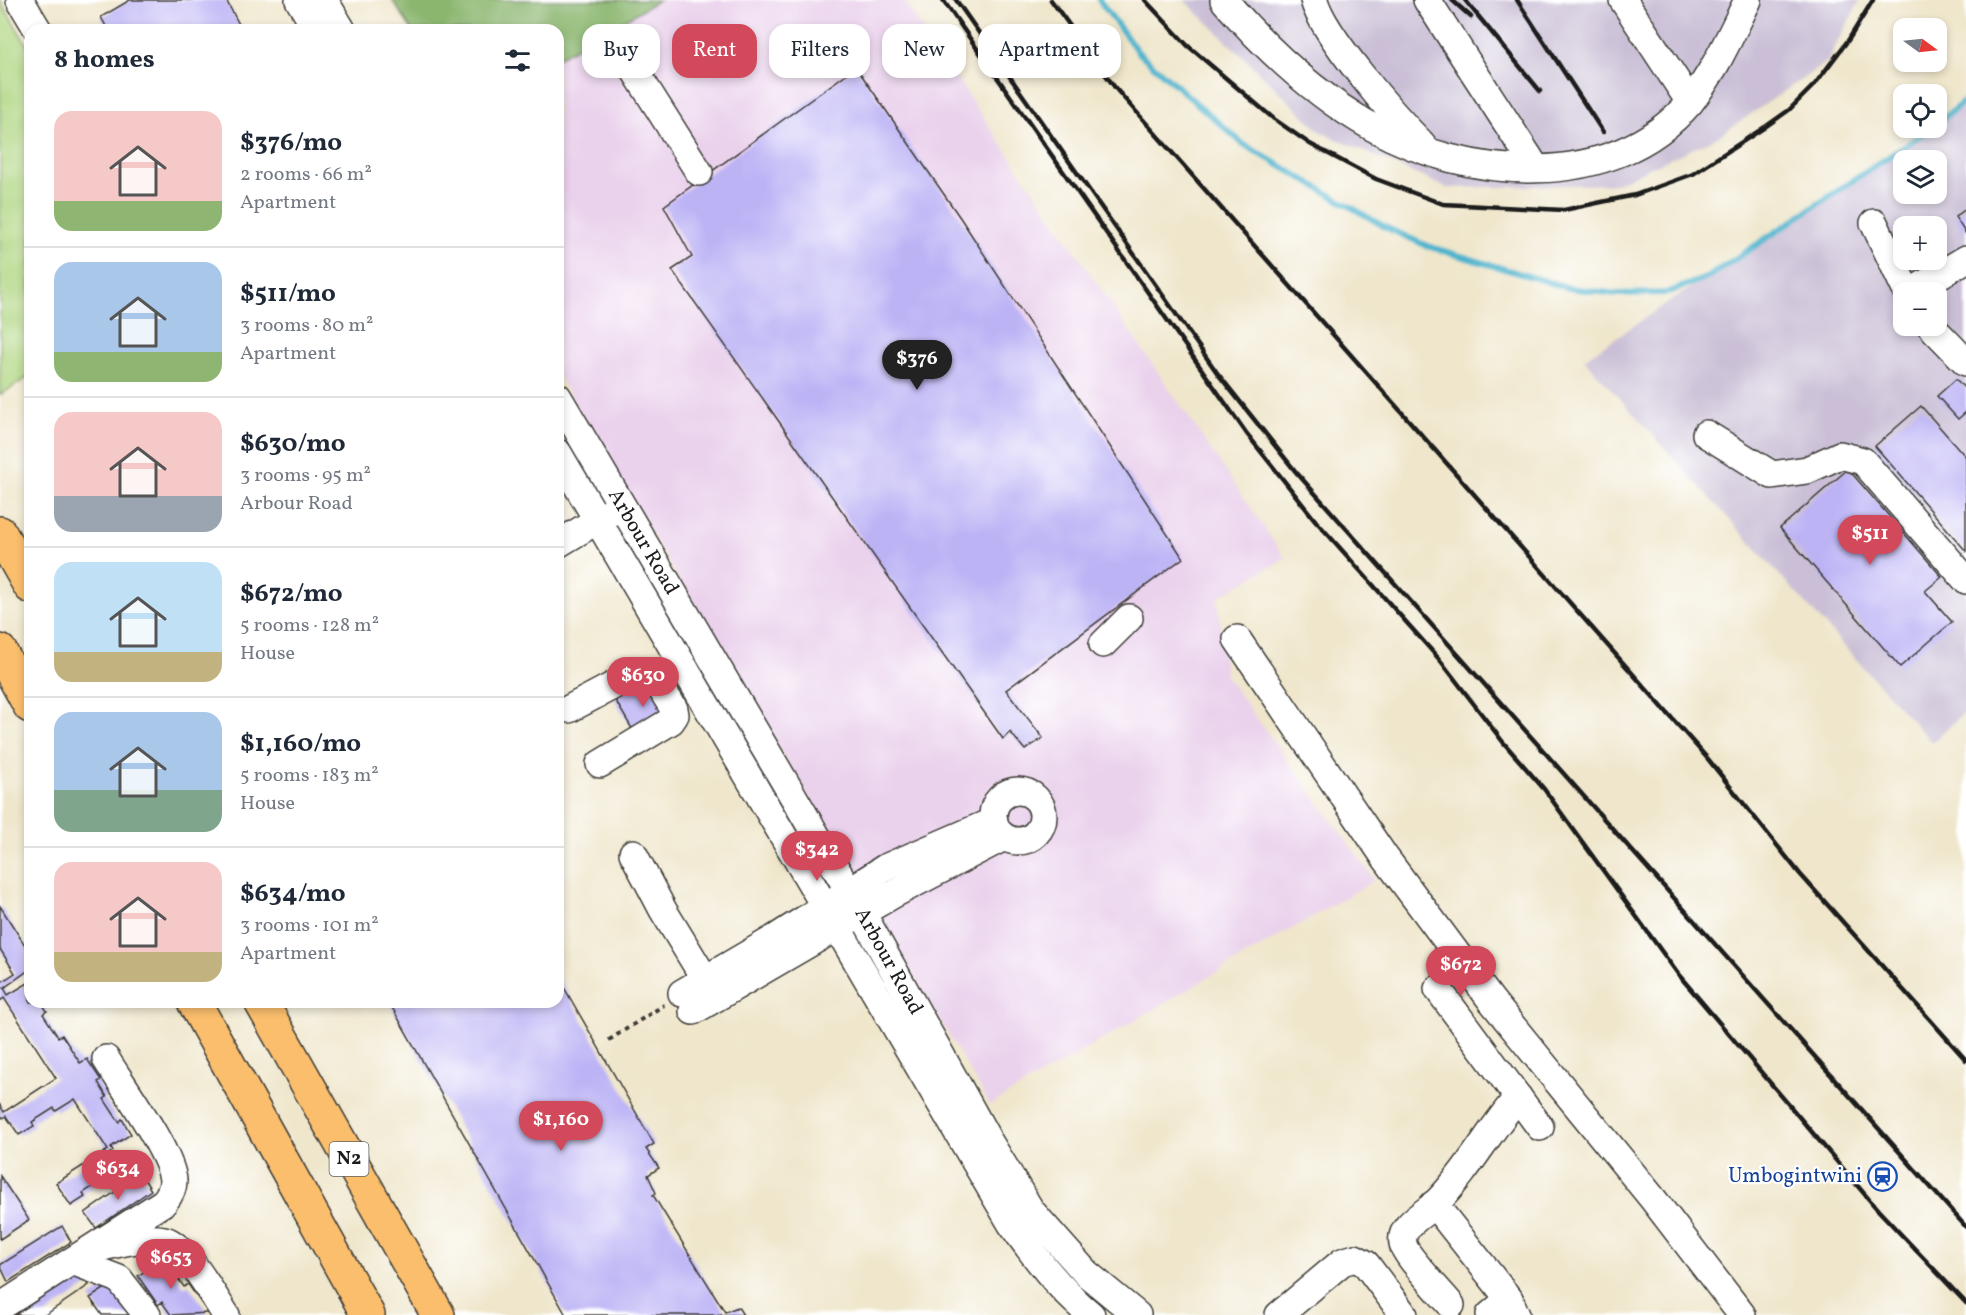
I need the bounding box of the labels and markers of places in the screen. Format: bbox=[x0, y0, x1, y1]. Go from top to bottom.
pin: $376 bbox=[881, 340, 953, 391]
pin: $511 bbox=[1834, 515, 1906, 566]
pin: $630 bbox=[607, 657, 679, 708]
pin: $342 bbox=[781, 831, 853, 882]
pin: $672 bbox=[1425, 946, 1497, 997]
pin: $1,160 bbox=[512, 1101, 610, 1152]
pin: $634 bbox=[82, 1150, 154, 1201]
station icon: Umbogintwini bbox=[1867, 1160, 1899, 1192]
place label: Umbogintwini bbox=[1728, 1162, 1862, 1191]
pin: $653 bbox=[135, 1239, 207, 1290]

